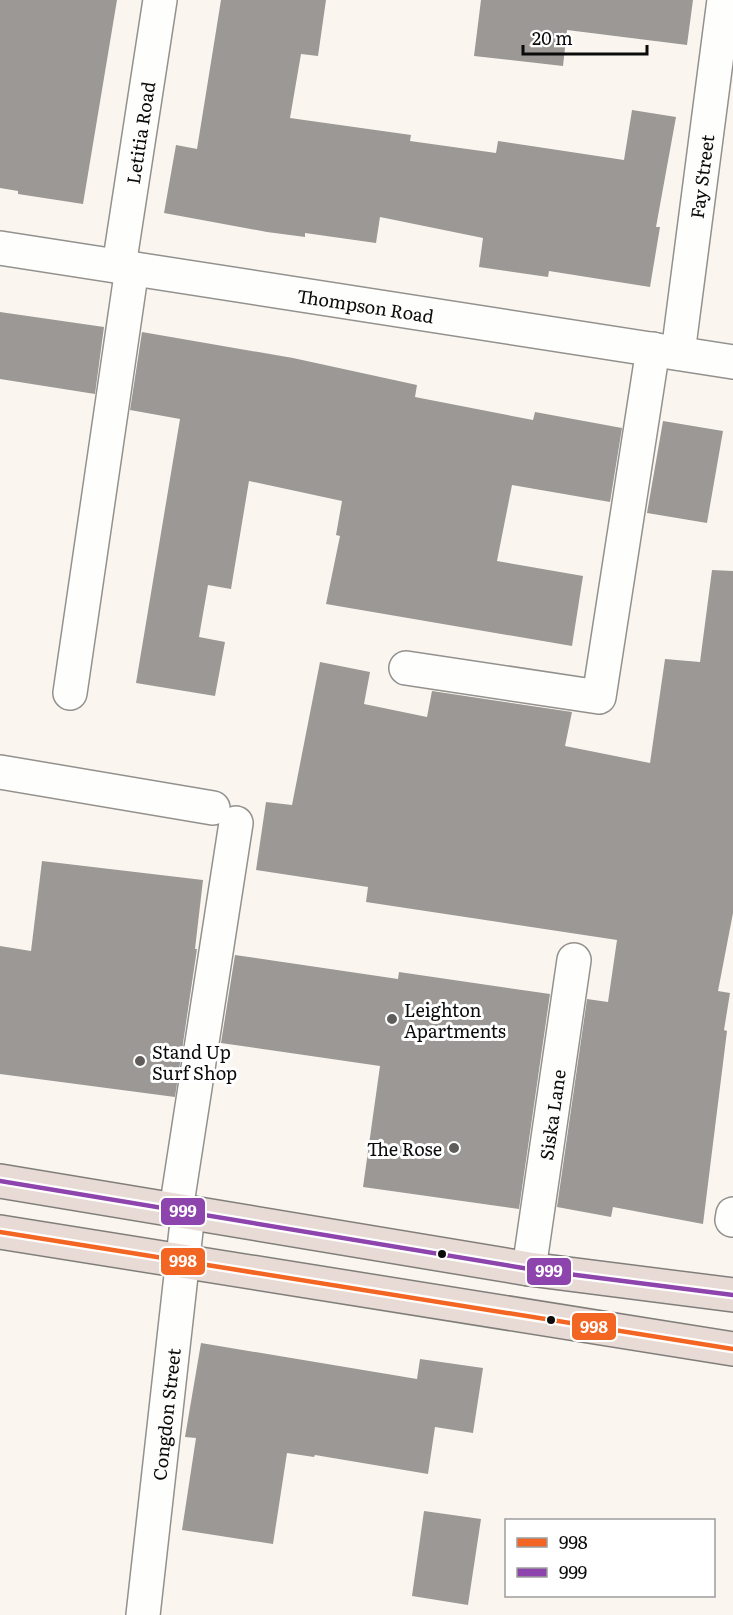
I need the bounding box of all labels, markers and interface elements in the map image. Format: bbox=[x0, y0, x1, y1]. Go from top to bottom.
scale bar bbox=[523, 18, 648, 56]
text: 20 m bbox=[532, 24, 573, 51]
street label: Letitia Road bbox=[118, 79, 161, 186]
street label: Fay Street bbox=[682, 132, 720, 220]
street label: Thompson Road bbox=[295, 281, 436, 329]
place label: Leighton Apartments bbox=[404, 996, 506, 1044]
marker: Leighton Apartments bbox=[385, 1012, 399, 1026]
place label: Stand Up Surf Shop bbox=[152, 1038, 237, 1086]
marker: Stand Up Surf Shop bbox=[133, 1054, 147, 1068]
street label: Siska Lane bbox=[532, 1067, 571, 1162]
place label: The Rose bbox=[367, 1135, 442, 1162]
marker: The Rose bbox=[447, 1141, 461, 1155]
line badge: 999 bbox=[160, 1197, 206, 1226]
text: 999 bbox=[169, 1198, 197, 1222]
line badge: 998 bbox=[160, 1247, 206, 1276]
text: 998 bbox=[169, 1248, 198, 1272]
unlabelled marker bbox=[436, 1248, 448, 1260]
line badge: 999 bbox=[526, 1257, 572, 1286]
text: 999 bbox=[535, 1258, 563, 1282]
line badge: 998 bbox=[571, 1312, 617, 1341]
unlabelled marker bbox=[545, 1314, 557, 1326]
text: 998 bbox=[580, 1314, 609, 1338]
street label: Congdon Street bbox=[145, 1346, 186, 1482]
legend bbox=[505, 1519, 715, 1597]
text: 998 bbox=[559, 1528, 588, 1555]
text: 999 bbox=[559, 1558, 587, 1585]

